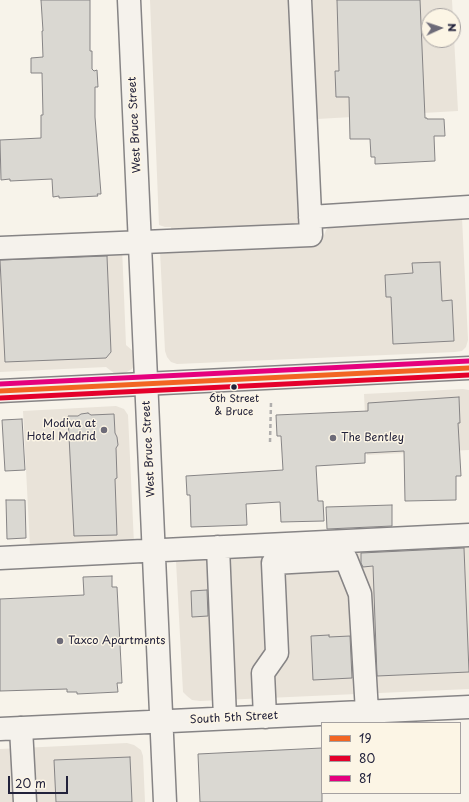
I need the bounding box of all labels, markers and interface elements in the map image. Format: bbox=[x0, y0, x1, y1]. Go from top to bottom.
north arrow bbox=[421, 8, 461, 48]
text: N bbox=[444, 23, 461, 32]
street label: West Bruce Street bbox=[126, 76, 144, 174]
marker: 6th Street & Bruce bbox=[229, 382, 239, 392]
place label: 6th Street & Bruce bbox=[209, 393, 259, 416]
street label: West Bruce Street bbox=[140, 400, 158, 498]
place label: Modiva at Hotel Madrid bbox=[27, 417, 96, 443]
marker: Modiva at Hotel Madrid bbox=[99, 425, 109, 435]
place label: The Bentley bbox=[341, 431, 404, 445]
marker: The Bentley bbox=[328, 433, 338, 443]
place label: Taxco Apartments bbox=[68, 634, 165, 648]
marker: Taxco Apartments bbox=[55, 636, 65, 646]
street label: South 5th Street bbox=[190, 709, 278, 727]
legend bbox=[321, 722, 461, 794]
text: 19 bbox=[359, 729, 371, 747]
text: 80 bbox=[359, 749, 375, 767]
scale bar bbox=[10, 768, 70, 794]
text: 81 bbox=[359, 769, 372, 787]
text: 20 m bbox=[15, 774, 46, 792]

